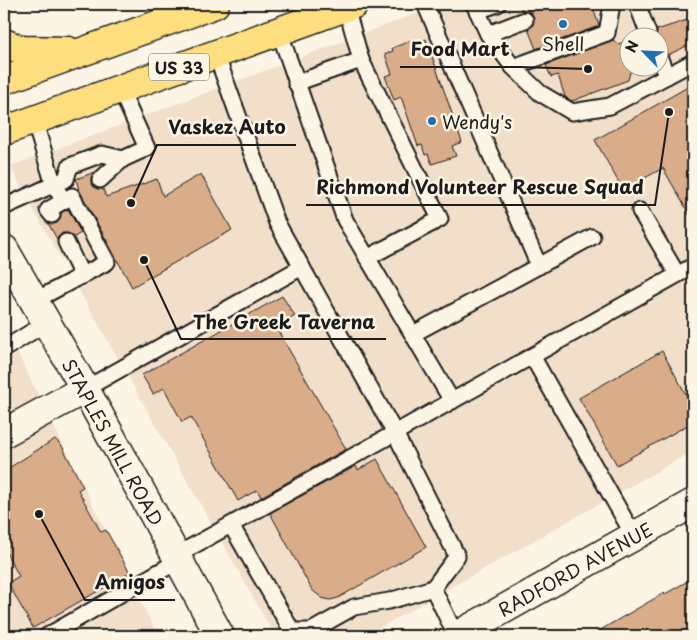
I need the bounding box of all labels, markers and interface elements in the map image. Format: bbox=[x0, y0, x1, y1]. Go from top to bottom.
marker: Shell bbox=[557, 18, 569, 30]
north arrow bbox=[620, 28, 670, 78]
place label: Shell bbox=[542, 30, 584, 57]
callout: Food Mart bbox=[400, 33, 520, 67]
text: Food Mart bbox=[410, 34, 510, 62]
text: N bbox=[620, 37, 644, 56]
road number: US 33 bbox=[149, 54, 209, 80]
place label: Wendy's bbox=[442, 108, 512, 135]
callout: Vaskez Auto bbox=[157, 111, 296, 145]
text: Vaskez Auto bbox=[168, 112, 286, 140]
marker: Wendy's bbox=[426, 115, 438, 127]
callout: Richmond Volunteer Rescue Squad bbox=[306, 171, 655, 205]
text: Richmond Volunteer Rescue Squad bbox=[316, 172, 644, 200]
callout: The Greek Taverna bbox=[181, 305, 386, 339]
text: The Greek Taverna bbox=[193, 307, 375, 335]
street label: STAPLES MILL ROAD bbox=[56, 354, 170, 530]
street label: RADFORD AVENUE bbox=[493, 515, 657, 623]
callout: Amigos bbox=[85, 566, 175, 600]
text: Amigos bbox=[95, 567, 165, 595]

